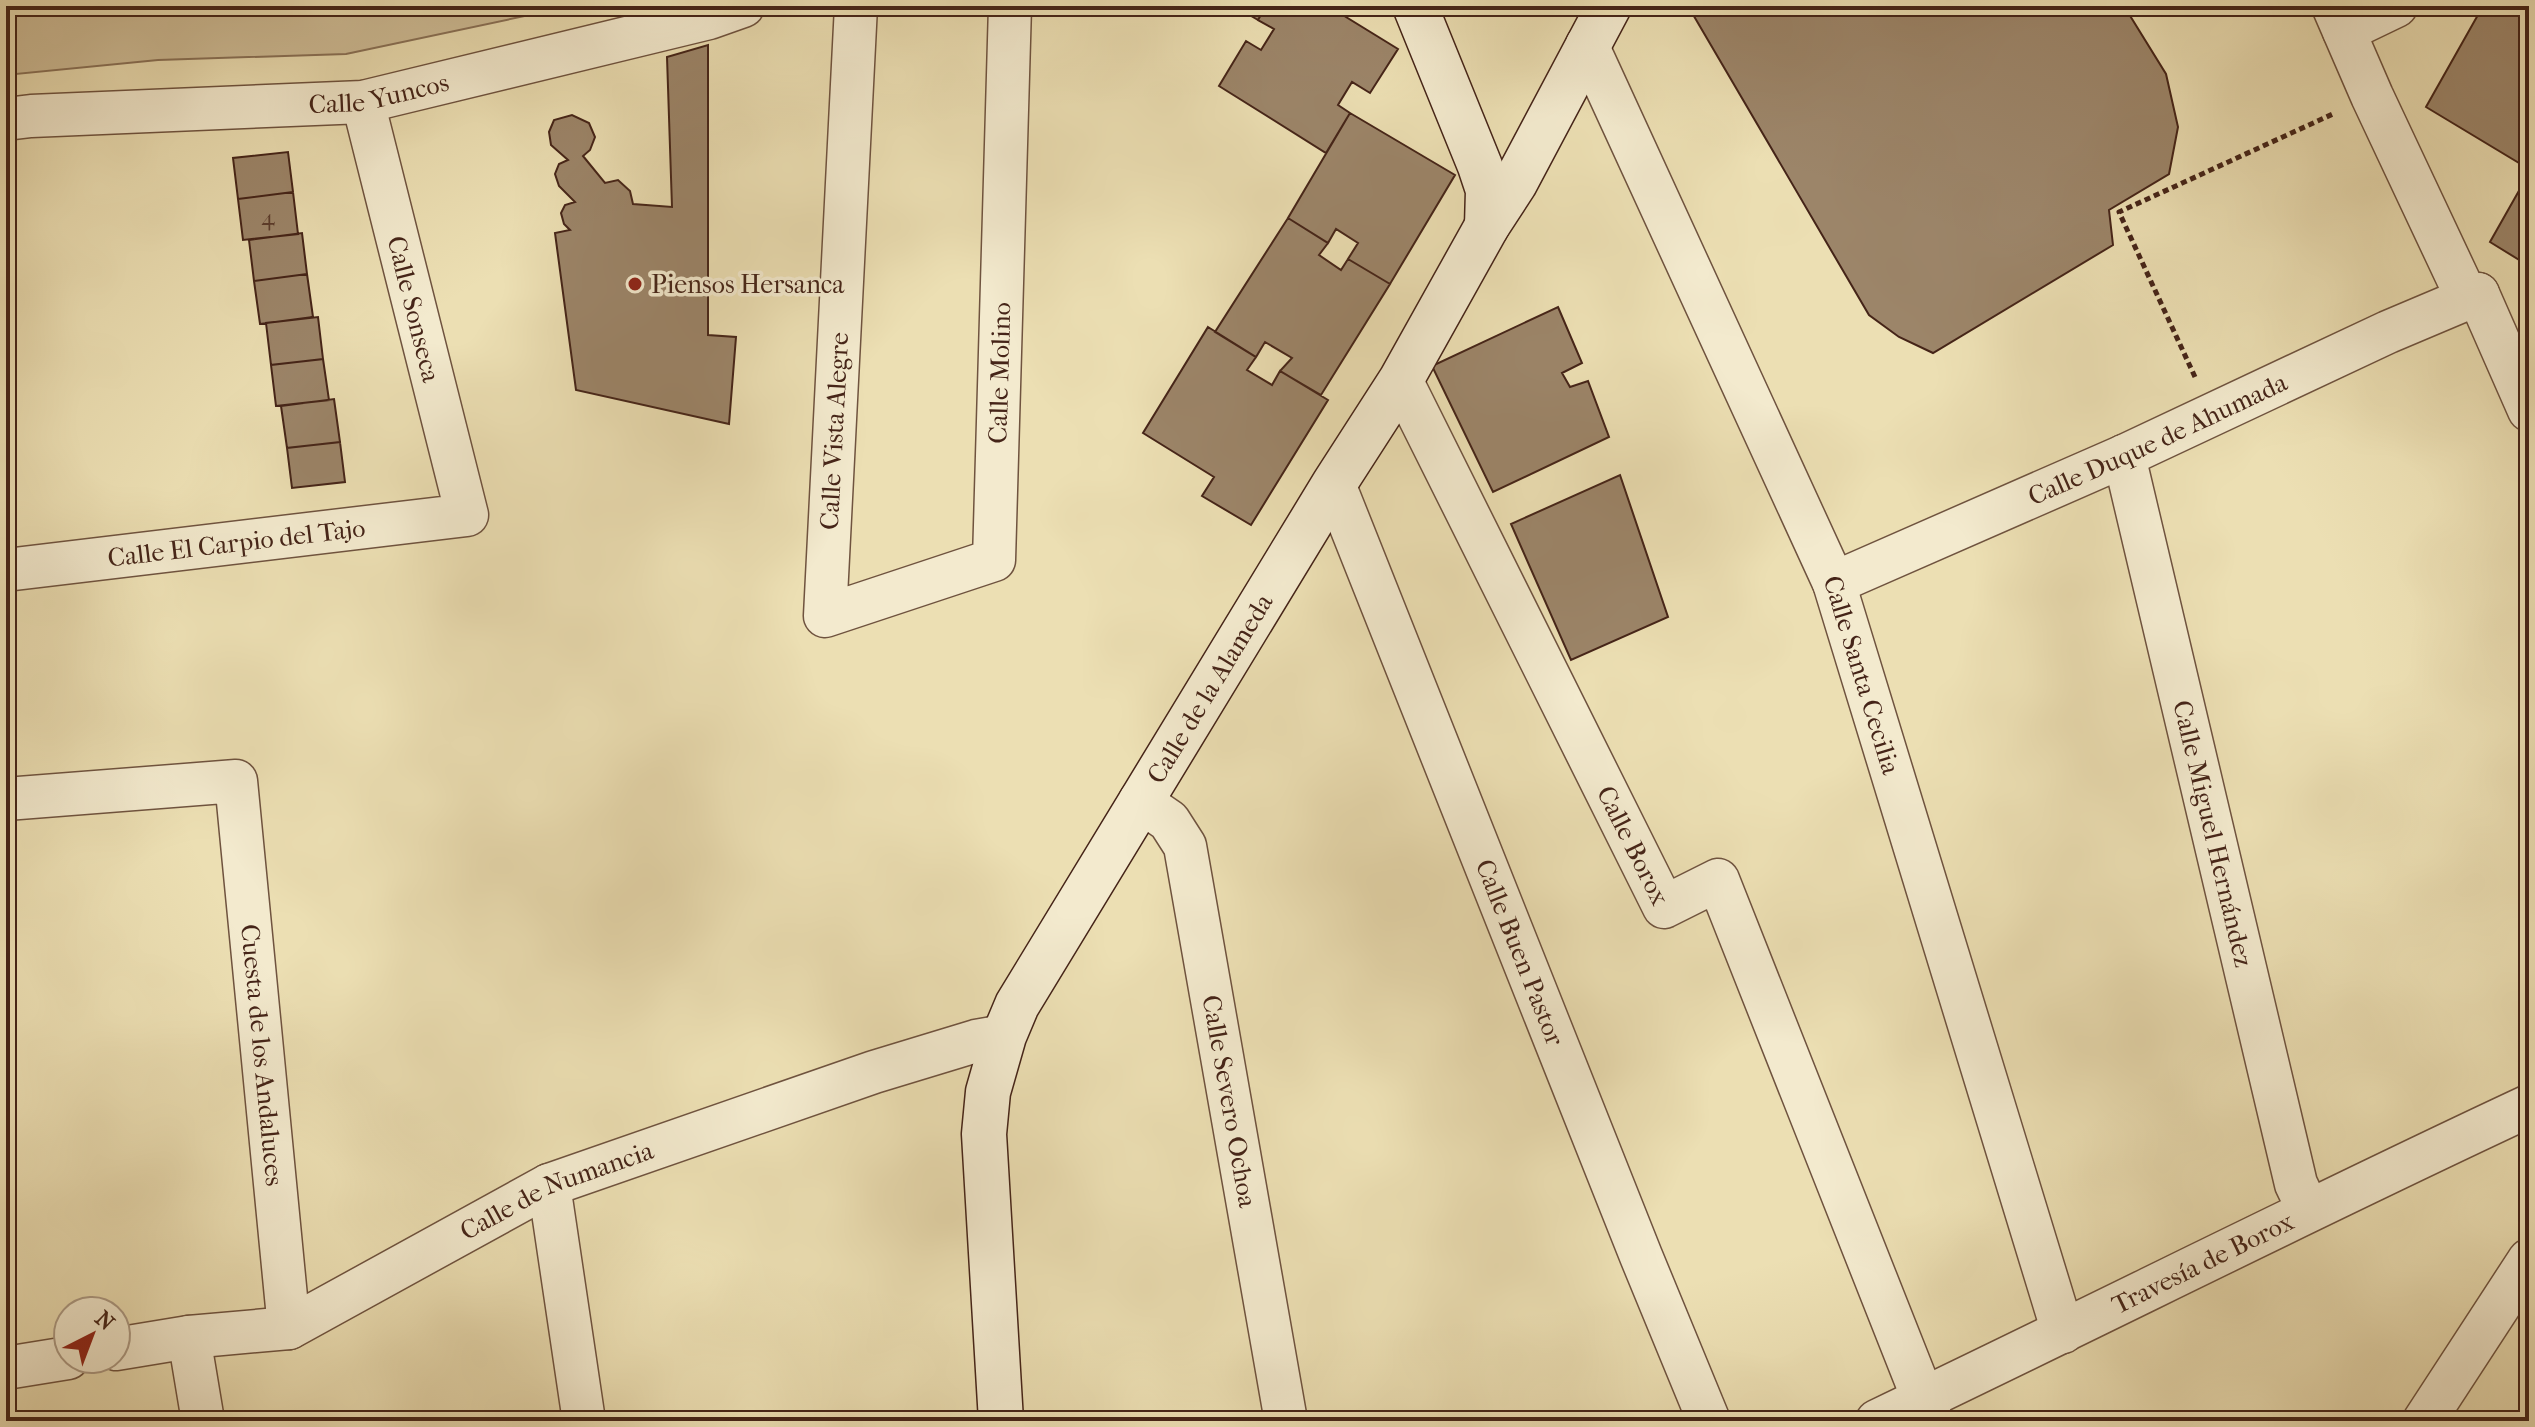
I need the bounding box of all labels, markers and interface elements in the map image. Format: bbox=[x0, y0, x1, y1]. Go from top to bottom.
street label: Calle Yuncos bbox=[308, 67, 452, 120]
house number: 4 bbox=[262, 205, 276, 231]
street label: Calle Sonseca bbox=[380, 233, 447, 386]
place label: Piensos Hersanca bbox=[651, 269, 845, 300]
marker: Piensos Hersanca bbox=[626, 275, 644, 293]
street label: Calle Molino bbox=[982, 302, 1017, 444]
street label: Calle Vista Alegre bbox=[814, 331, 855, 531]
street label: Calle Duque de Ahumada bbox=[2023, 366, 2293, 512]
street label: Calle El Carpio del Tajo bbox=[106, 512, 367, 574]
street label: Calle Santa Cecilia bbox=[1817, 572, 1907, 779]
street label: Calle de la Alameda bbox=[1141, 588, 1280, 789]
street label: Calle Miguel Hernández bbox=[2166, 697, 2259, 970]
street label: Calle Borox bbox=[1590, 781, 1676, 911]
street label: Calle Buen Pastor bbox=[1469, 855, 1571, 1050]
street label: Cuesta de los Andaluces bbox=[234, 923, 290, 1188]
street label: Calle Severo Ochoa bbox=[1195, 993, 1263, 1211]
street label: Calle de Numancia bbox=[455, 1135, 658, 1247]
street label: Travesía de Borox bbox=[2107, 1206, 2299, 1321]
north arrow bbox=[52, 1295, 132, 1375]
text: N bbox=[90, 1306, 120, 1336]

